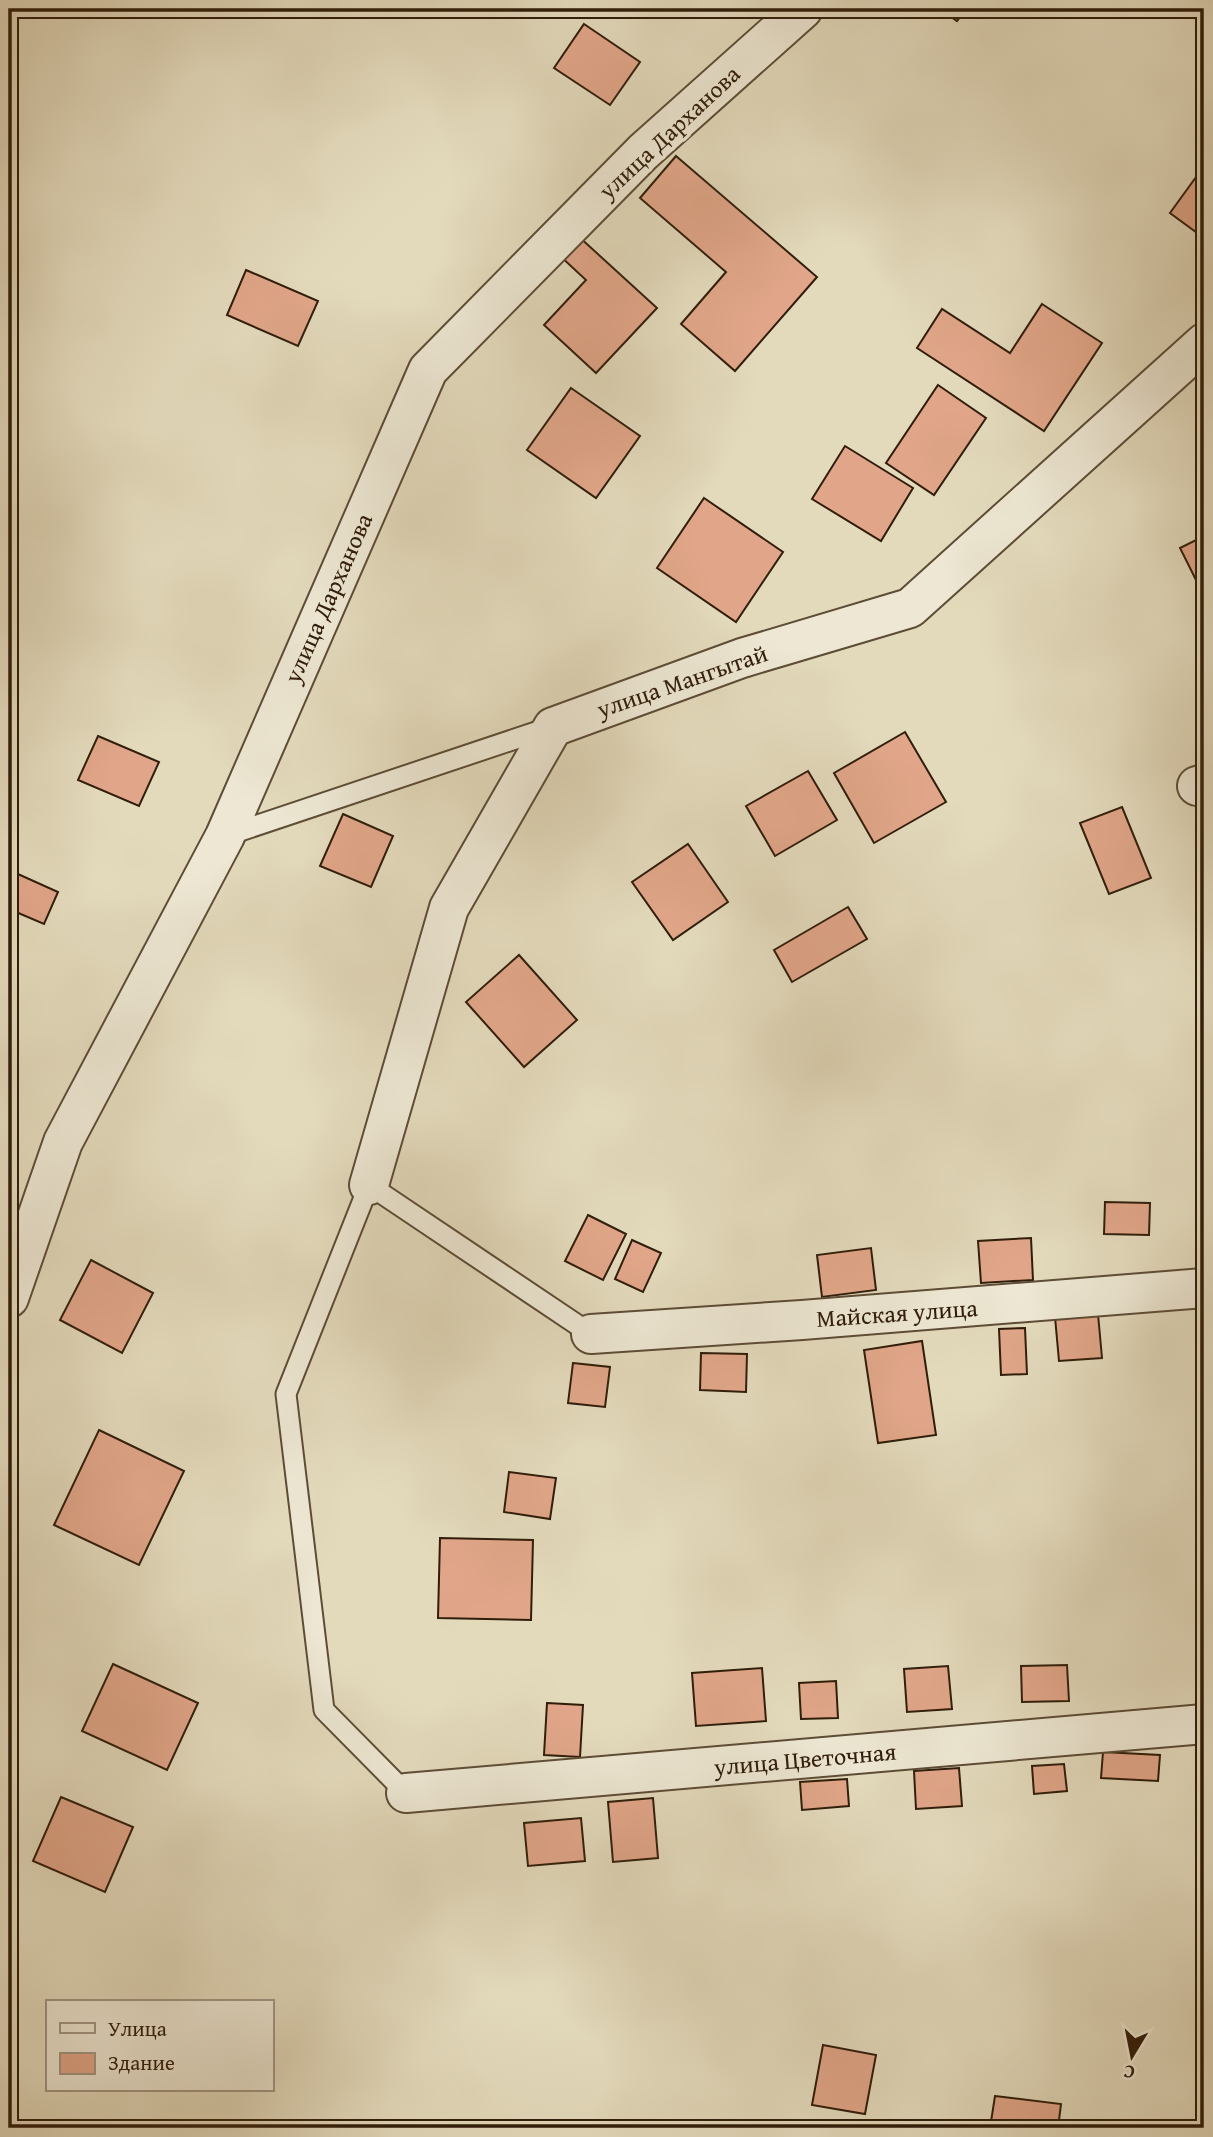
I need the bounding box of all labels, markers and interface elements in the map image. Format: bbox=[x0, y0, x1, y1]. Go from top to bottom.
street label: улица Дарханова bbox=[590, 57, 748, 208]
street label: улица Дарханова bbox=[274, 507, 381, 689]
street label: улица Мангытай bbox=[591, 635, 772, 727]
street label: Майская улица bbox=[815, 1290, 979, 1336]
street label: улица Цветочная bbox=[711, 1734, 898, 1784]
legend bbox=[46, 2000, 273, 2092]
text: Улица bbox=[108, 2013, 167, 2044]
north arrow bbox=[1098, 2022, 1168, 2092]
text: Здание bbox=[108, 2047, 175, 2078]
text: С bbox=[1121, 2058, 1137, 2087]

